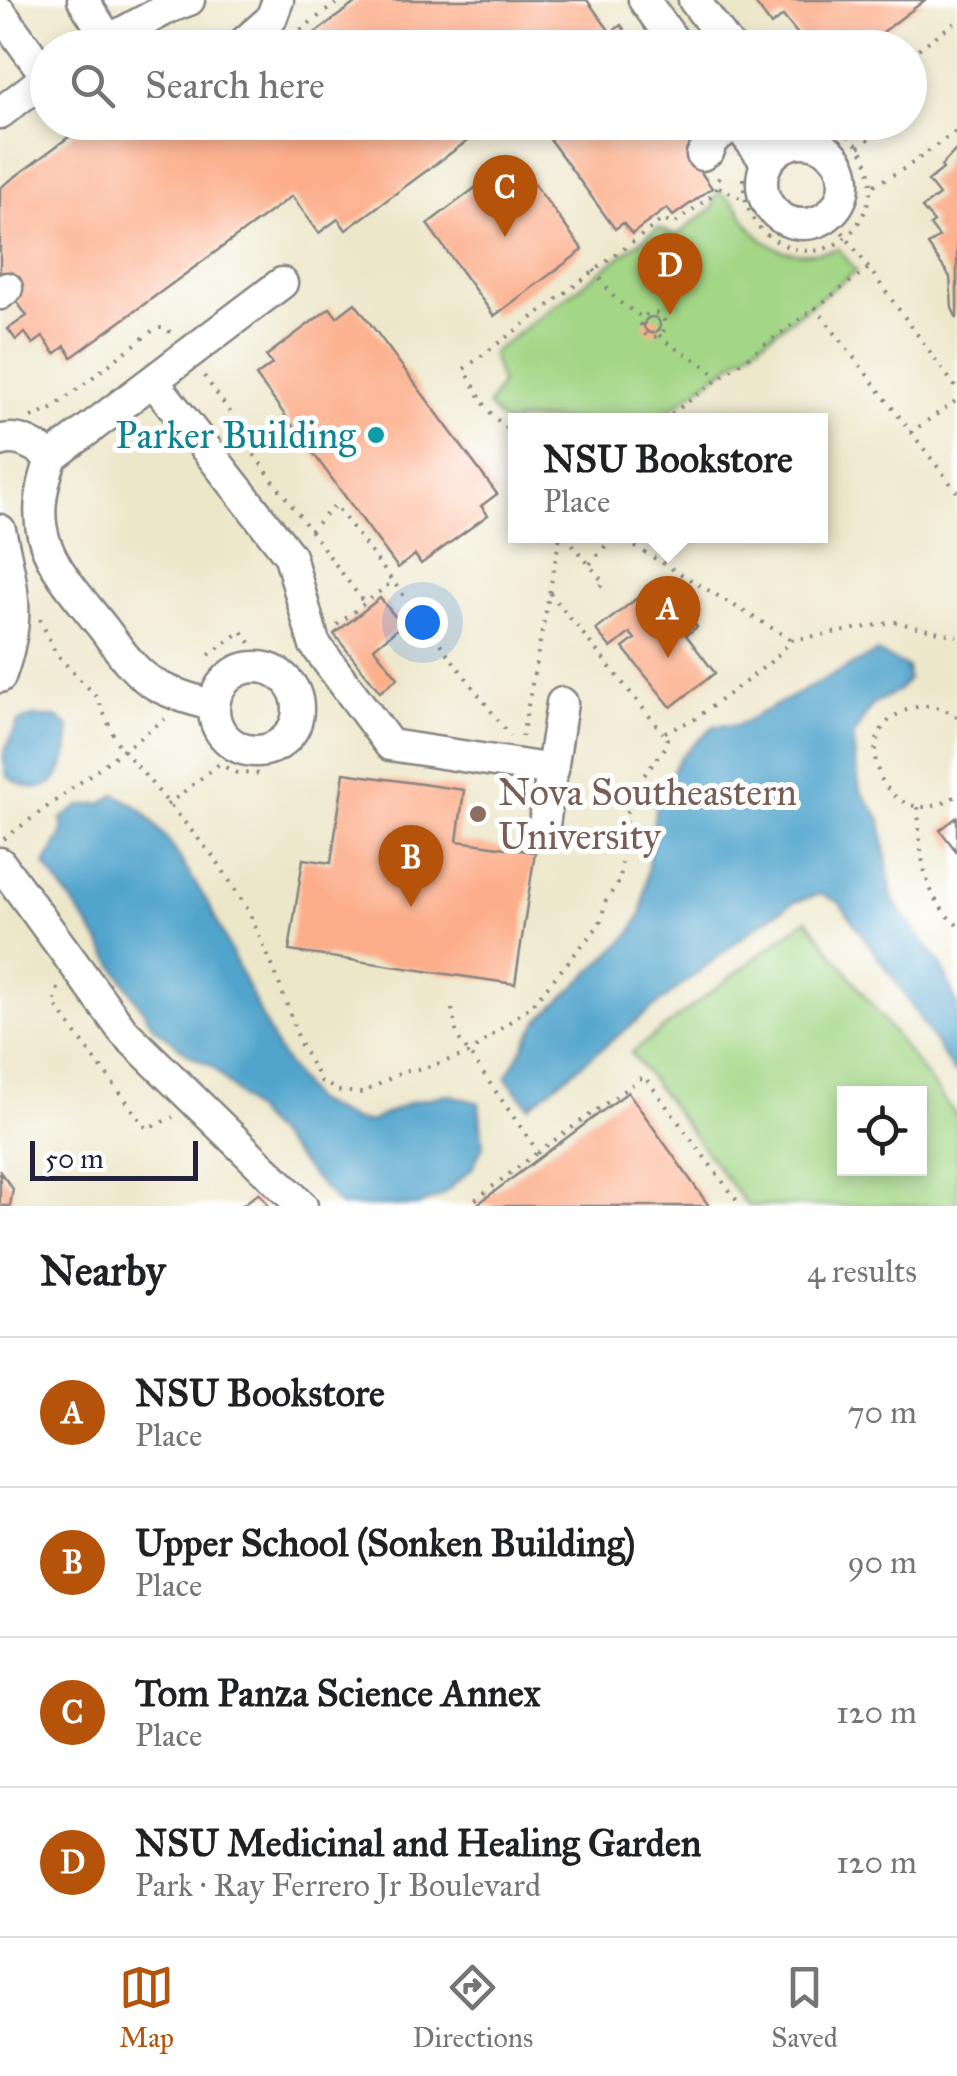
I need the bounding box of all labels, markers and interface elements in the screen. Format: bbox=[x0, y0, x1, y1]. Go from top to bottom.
search box bbox=[30, 30, 927, 140]
icon: search bbox=[65, 58, 120, 113]
text: Search here bbox=[145, 62, 325, 108]
pin: C bbox=[472, 154, 538, 237]
pin: D bbox=[638, 232, 702, 315]
place label: Parker Building bbox=[116, 412, 356, 458]
popup bbox=[508, 413, 828, 543]
marker: Parker Building bbox=[365, 424, 387, 446]
text: NSU Bookstore bbox=[543, 436, 793, 482]
text: Place bbox=[543, 482, 610, 521]
pin: A bbox=[636, 576, 700, 658]
your location bbox=[397, 597, 448, 648]
place label: Nova Southeastern University bbox=[498, 769, 797, 859]
marker: Nova Southeastern University bbox=[467, 803, 489, 825]
pin: B bbox=[378, 824, 444, 907]
map controls bbox=[837, 1086, 927, 1176]
button: locate bbox=[837, 1086, 927, 1176]
scale bar bbox=[30, 1136, 198, 1180]
text: 50 m bbox=[45, 1141, 104, 1176]
text: Nearby bbox=[40, 1245, 165, 1297]
text: 4 results bbox=[807, 1252, 917, 1291]
text: NSU Bookstore bbox=[135, 1370, 385, 1416]
text: A bbox=[62, 1393, 83, 1432]
text: 70 m bbox=[848, 1393, 917, 1432]
text: Place bbox=[135, 1416, 202, 1455]
text: Upper School (Sonken Building) bbox=[135, 1520, 635, 1566]
text: B bbox=[62, 1543, 83, 1582]
text: 90 m bbox=[847, 1543, 917, 1582]
text: Place bbox=[135, 1566, 202, 1605]
text: Tom Panza Science Annex bbox=[135, 1670, 541, 1716]
text: C bbox=[62, 1693, 83, 1732]
text: 120 m bbox=[836, 1693, 917, 1732]
text: Place bbox=[135, 1716, 202, 1755]
text: NSU Medicinal and Healing Garden bbox=[135, 1820, 701, 1866]
text: D bbox=[60, 1843, 85, 1882]
text: 120 m bbox=[836, 1843, 917, 1882]
text: Park · Ray Ferrero Jr Boulevard bbox=[135, 1866, 541, 1905]
tab: Map bbox=[119, 1960, 174, 2055]
tab: Directions bbox=[412, 1960, 533, 2055]
tab: Saved bbox=[771, 1960, 838, 2055]

